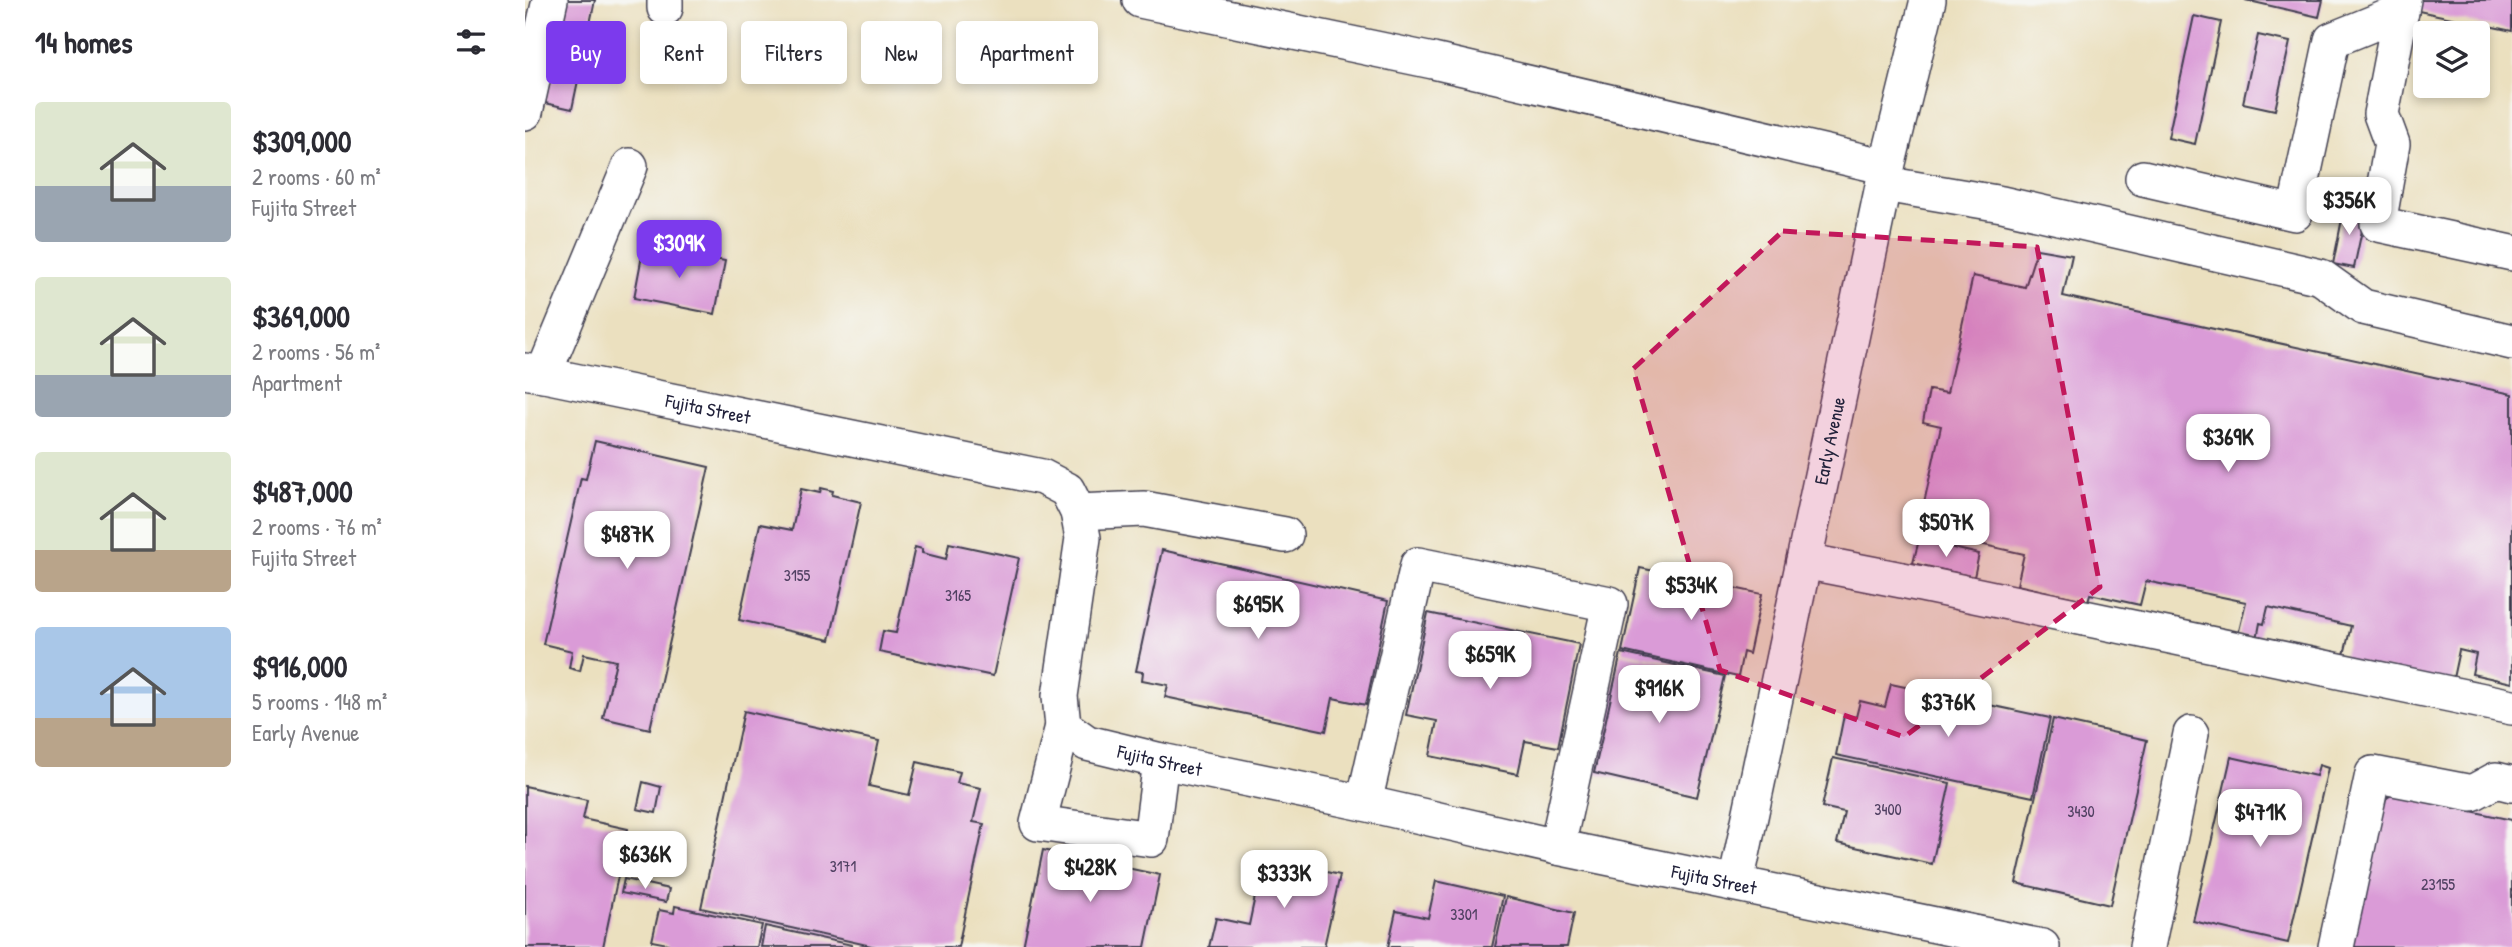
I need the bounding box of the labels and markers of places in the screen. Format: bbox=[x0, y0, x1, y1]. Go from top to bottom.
pin: $356K bbox=[2300, 177, 2398, 237]
pin: $309K bbox=[630, 220, 728, 280]
pin: $369K bbox=[2179, 414, 2277, 474]
pin: $507K bbox=[1897, 500, 1995, 559]
pin: $487K bbox=[578, 512, 676, 571]
pin: $534K bbox=[1642, 562, 1740, 622]
pin: $695K bbox=[1209, 582, 1307, 641]
pin: $659K bbox=[1441, 632, 1539, 691]
pin: $916K bbox=[1610, 666, 1708, 725]
pin: $376K bbox=[1899, 680, 1997, 739]
pin: $471K bbox=[2211, 790, 2309, 849]
pin: $636K bbox=[596, 832, 694, 891]
pin: $428K bbox=[1041, 844, 1139, 904]
pin: $333K bbox=[1235, 850, 1333, 910]

